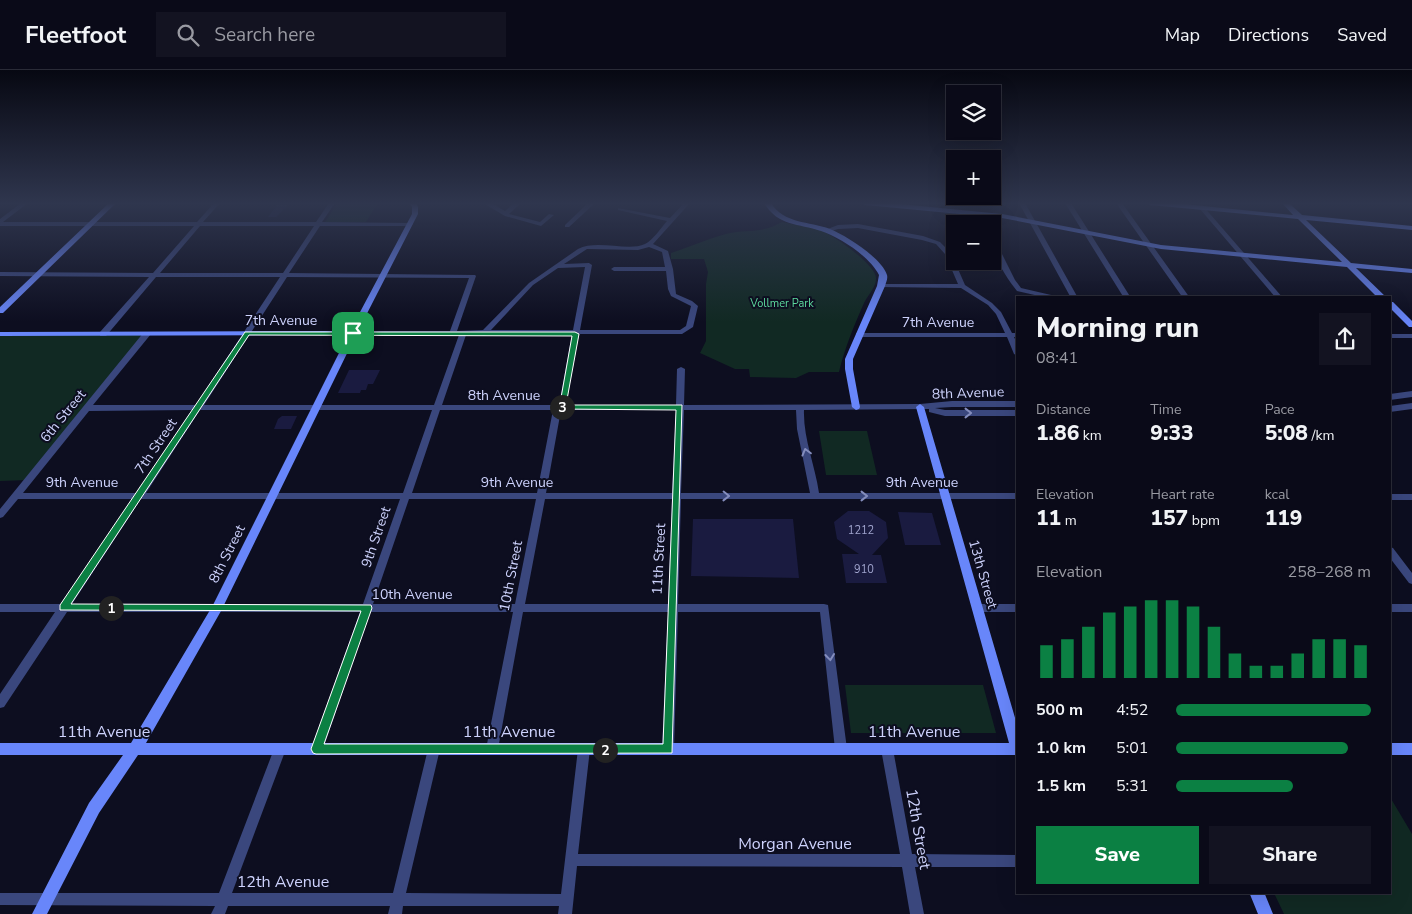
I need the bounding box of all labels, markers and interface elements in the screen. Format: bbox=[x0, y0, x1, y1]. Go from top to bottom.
search box bbox=[156, 12, 506, 57]
text: Fleetfoot bbox=[25, 19, 126, 51]
icon: search bbox=[174, 21, 202, 49]
text: Search here bbox=[214, 22, 315, 48]
text: Map bbox=[1165, 23, 1200, 47]
text: Directions bbox=[1228, 23, 1309, 47]
text: Saved bbox=[1337, 23, 1387, 47]
map controls bbox=[946, 85, 1001, 270]
button: layers bbox=[946, 85, 1001, 140]
button: + bbox=[946, 150, 1001, 205]
button: − bbox=[946, 215, 1001, 270]
park label: Vollmer Park bbox=[749, 296, 814, 311]
text: Morning run bbox=[1036, 309, 1199, 347]
street label: 7th Avenue bbox=[245, 311, 317, 330]
pin bbox=[332, 312, 374, 354]
street label: 7th Avenue bbox=[902, 313, 974, 332]
button: share bbox=[1319, 313, 1371, 365]
icon: arrive bbox=[339, 319, 367, 347]
text: 08:41 bbox=[1036, 347, 1078, 369]
street label: 8th Avenue bbox=[931, 382, 1005, 404]
street label: 6th Street bbox=[36, 385, 90, 446]
street label: 8th Avenue bbox=[468, 386, 540, 405]
pin: 3 bbox=[550, 394, 574, 420]
text: 3 bbox=[558, 398, 567, 417]
text: Distance bbox=[1036, 400, 1090, 419]
text: Time bbox=[1150, 400, 1181, 419]
text: Pace bbox=[1265, 400, 1294, 419]
one-way arrow bbox=[964, 408, 972, 418]
street label: 7th Street bbox=[130, 414, 182, 477]
text: 1.86 bbox=[1036, 419, 1079, 447]
text: 9:33 bbox=[1150, 419, 1194, 447]
text: 5:08 bbox=[1265, 419, 1308, 447]
text: km bbox=[1079, 426, 1102, 445]
text: /km bbox=[1308, 426, 1334, 445]
one-way arrow bbox=[801, 447, 812, 456]
street label: 9th Avenue bbox=[46, 473, 118, 492]
street label: 9th Avenue bbox=[481, 473, 553, 492]
street label: 9th Avenue bbox=[886, 473, 958, 492]
text: Elevation bbox=[1036, 485, 1094, 504]
text: Heart rate bbox=[1150, 485, 1214, 504]
text: kcal bbox=[1265, 485, 1289, 504]
one-way arrow bbox=[722, 491, 730, 501]
one-way arrow bbox=[860, 491, 868, 501]
street label: 9th Street bbox=[357, 504, 395, 570]
text: 11 bbox=[1036, 504, 1061, 532]
text: 157 bbox=[1150, 504, 1188, 532]
text: 119 bbox=[1265, 504, 1302, 532]
text: m bbox=[1061, 511, 1077, 530]
text: bpm bbox=[1188, 511, 1220, 530]
street label: 8th Street bbox=[204, 522, 250, 586]
street label: 11th Street bbox=[648, 523, 670, 595]
house number: 1212 bbox=[848, 523, 874, 538]
street label: 13th Street bbox=[964, 537, 1002, 611]
street label: 10th Street bbox=[495, 539, 527, 613]
text: Elevation bbox=[1036, 561, 1102, 583]
text: 258–268 m bbox=[1288, 561, 1371, 583]
house number: 910 bbox=[854, 562, 874, 577]
street label: 10th Avenue bbox=[372, 585, 452, 604]
pin: 1 bbox=[98, 596, 124, 620]
text: 1 bbox=[107, 599, 116, 618]
one-way arrow bbox=[824, 653, 835, 661]
text: 500 m bbox=[1036, 699, 1083, 721]
text: 4:52 bbox=[1116, 699, 1148, 721]
street label: 11th Avenue bbox=[58, 721, 150, 743]
street label: 11th Avenue bbox=[463, 721, 555, 743]
street label: 11th Avenue bbox=[868, 721, 960, 743]
text: 1.0 km bbox=[1036, 737, 1086, 759]
text: 5:01 bbox=[1116, 737, 1148, 759]
pin: 2 bbox=[592, 738, 618, 762]
text: 2 bbox=[601, 741, 610, 760]
text: 1.5 km bbox=[1036, 775, 1086, 797]
text: 5:31 bbox=[1116, 775, 1148, 797]
street label: 12th Street bbox=[900, 787, 936, 872]
button: Save bbox=[1036, 826, 1199, 884]
button: Share bbox=[1209, 826, 1371, 884]
street label: Morgan Avenue bbox=[738, 833, 852, 855]
street label: 12th Avenue bbox=[237, 871, 329, 893]

